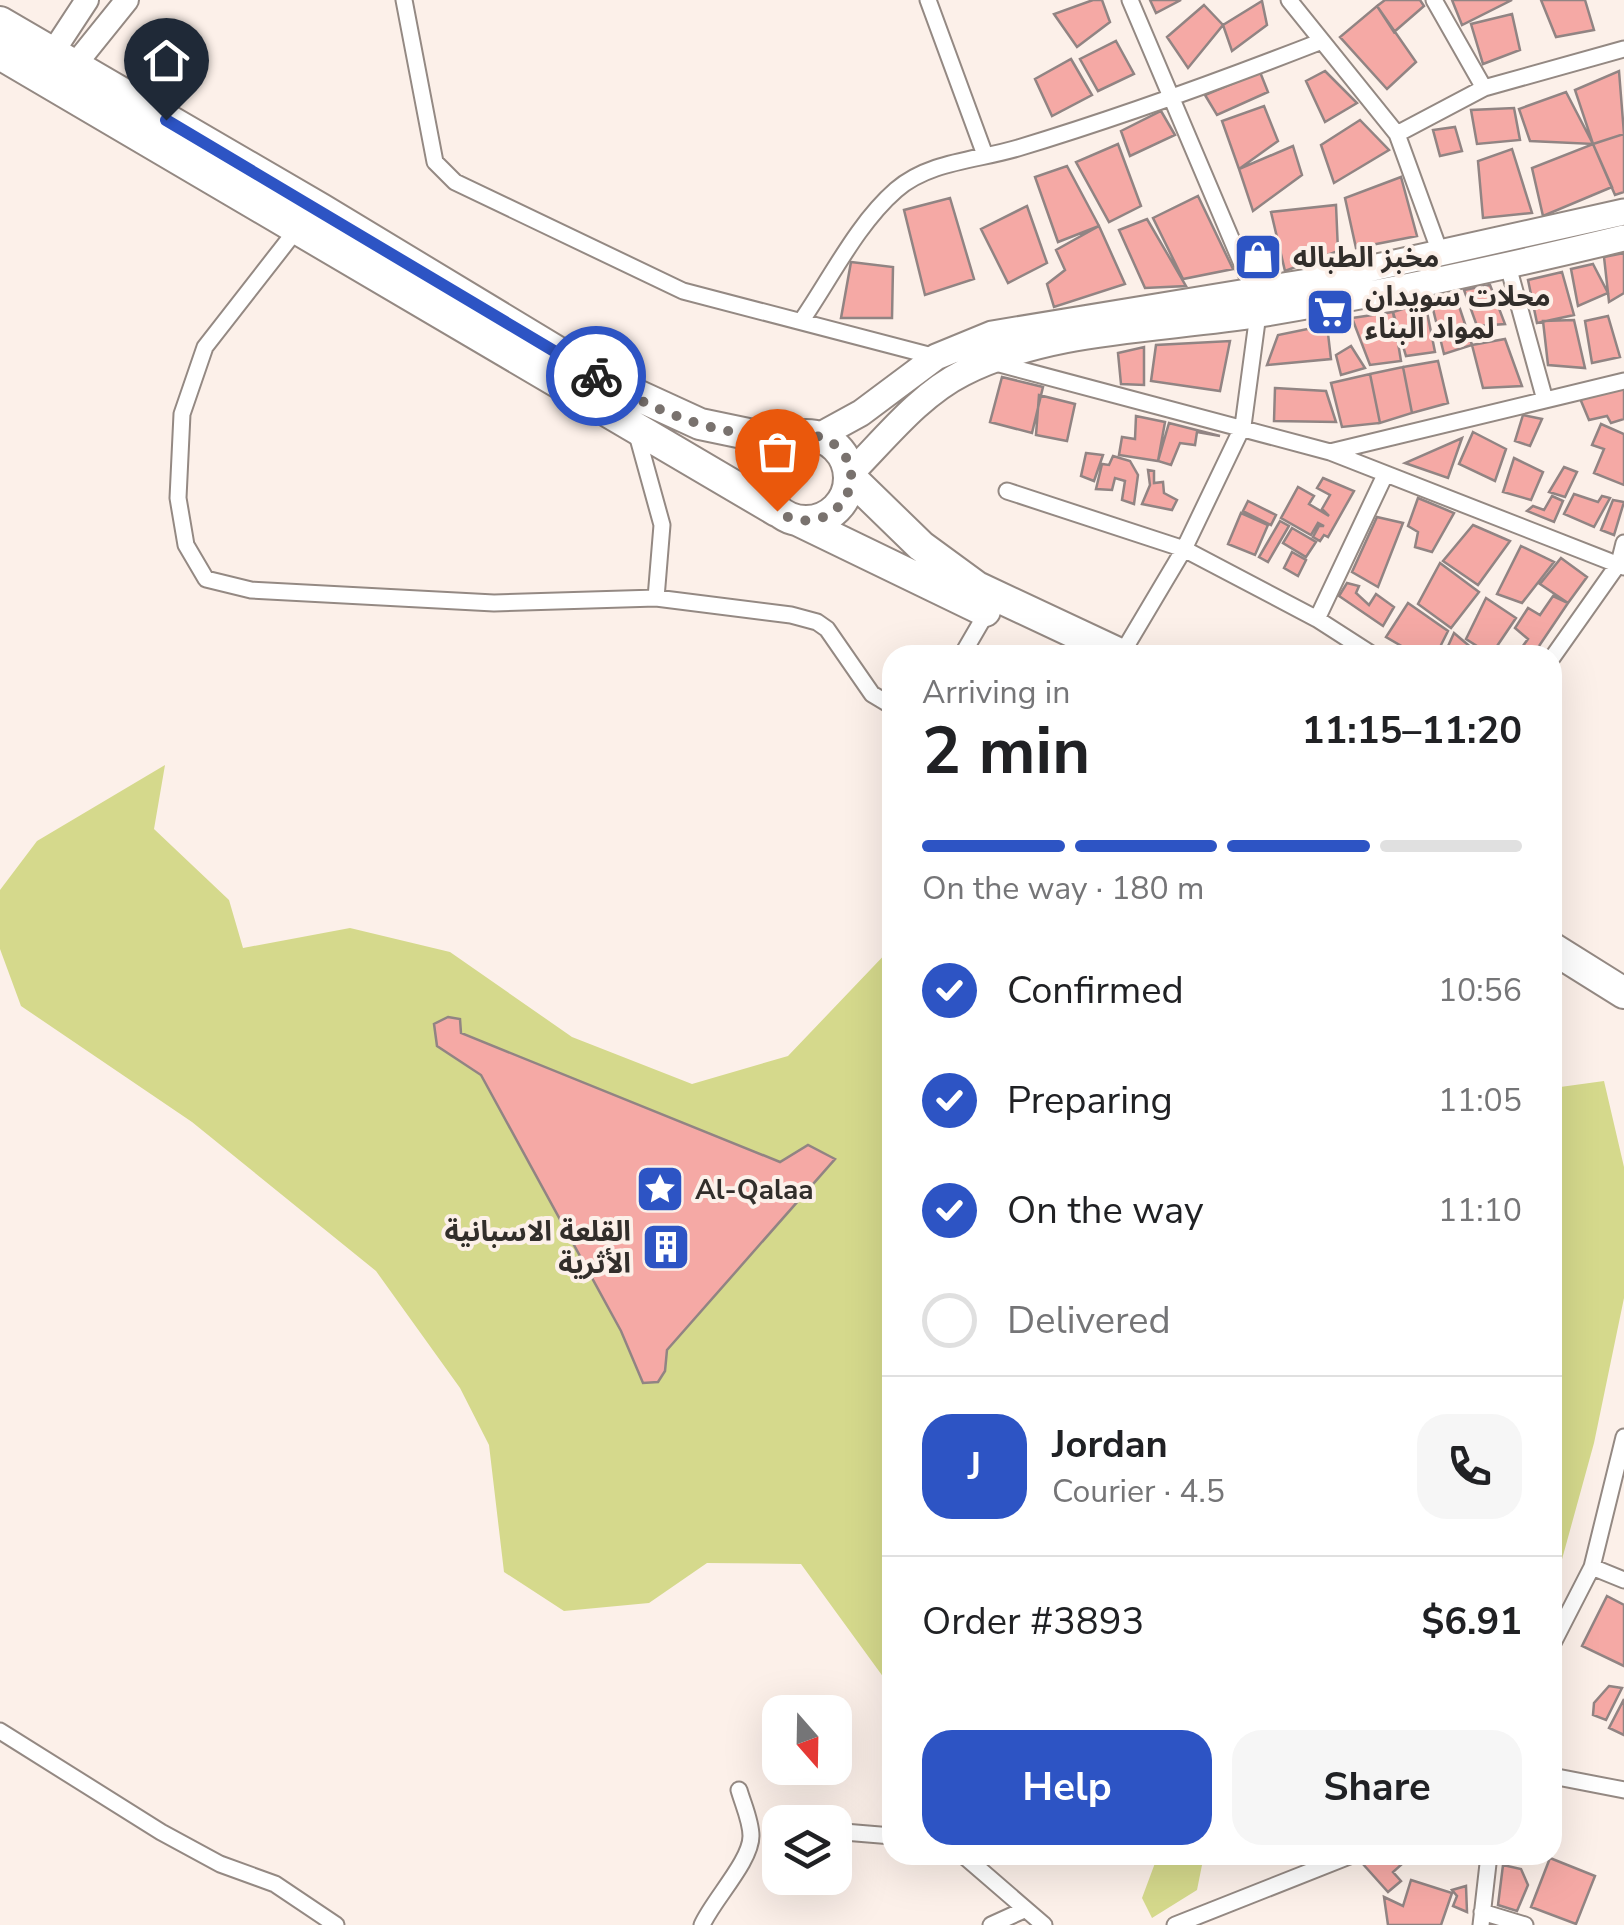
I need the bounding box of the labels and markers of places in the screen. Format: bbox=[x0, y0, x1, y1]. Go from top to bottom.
pin bbox=[124, 18, 209, 121]
shop icon: مخبز الطباله bbox=[1232, 231, 1284, 283]
place label: مخبز الطباله bbox=[1293, 239, 1439, 277]
place label: محلات سويدان لمواد البناء bbox=[1365, 278, 1551, 348]
supermarket icon: محلات سويدان لمواد البناء bbox=[1304, 286, 1356, 338]
pin bbox=[735, 409, 820, 512]
place icon: Al-Qalaa bbox=[634, 1163, 686, 1215]
place label: Al-Qalaa bbox=[695, 1171, 814, 1209]
place label: القلعة الاسبانية الأثرية bbox=[445, 1213, 631, 1283]
building icon: القلعة الاسبانية الأثرية bbox=[640, 1221, 692, 1273]

